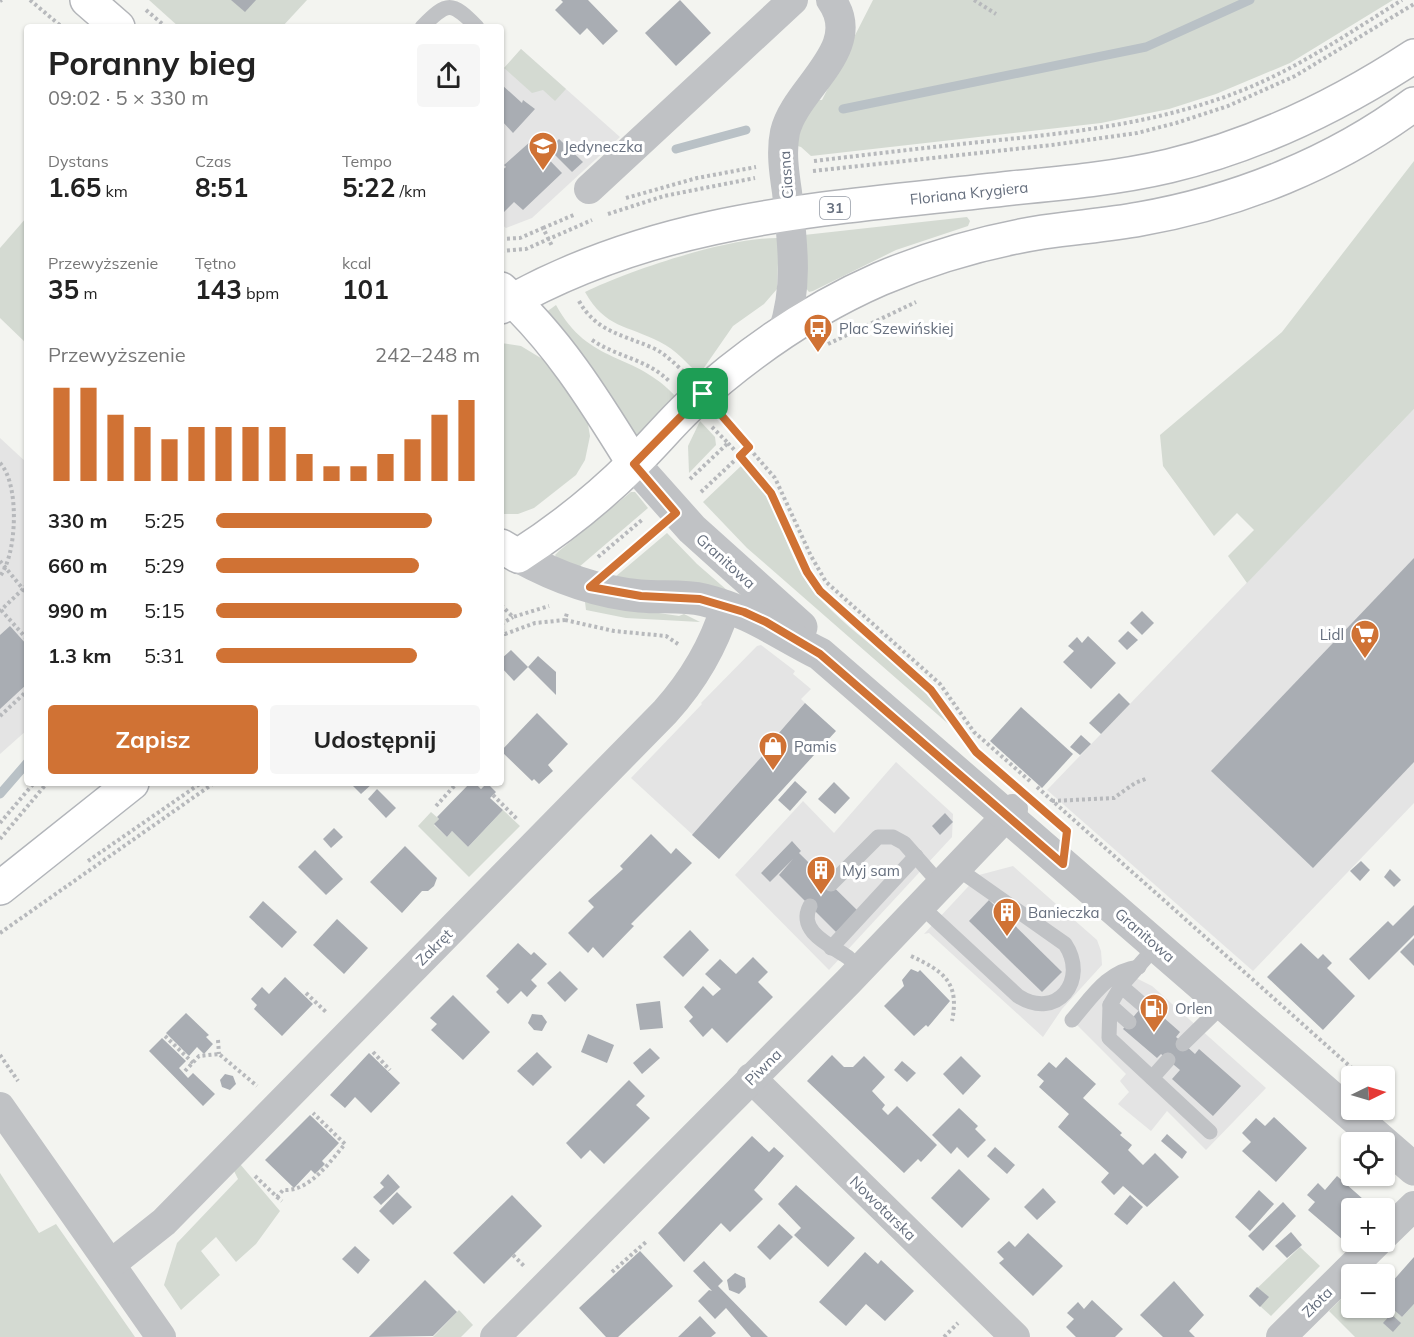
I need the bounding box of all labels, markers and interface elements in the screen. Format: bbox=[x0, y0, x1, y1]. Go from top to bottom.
text: Poranny bieg bbox=[48, 42, 256, 83]
button: share bbox=[417, 44, 480, 107]
text: 09:02 · 5 × 330 m bbox=[48, 85, 209, 110]
school or university icon: Jedyneczka bbox=[527, 130, 559, 172]
place label: Jedyneczka bbox=[564, 137, 643, 156]
street label: Ciasna bbox=[775, 150, 797, 200]
text: Dystans bbox=[48, 151, 109, 171]
text: Czas bbox=[195, 151, 231, 171]
text: Tempo bbox=[342, 151, 392, 171]
text: 1.65 bbox=[48, 171, 101, 204]
text: 8:51 bbox=[195, 171, 248, 204]
text: 5:22 bbox=[342, 171, 395, 204]
street label: Floriana Krygiera bbox=[909, 177, 1029, 209]
text: km bbox=[101, 181, 128, 201]
text: /km bbox=[395, 181, 426, 201]
road number: 31 bbox=[820, 197, 850, 219]
text: Przewyższenie bbox=[48, 253, 158, 273]
text: Tętno bbox=[195, 253, 236, 273]
text: kcal bbox=[342, 253, 371, 273]
text: 35 bbox=[48, 273, 79, 306]
text: 143 bbox=[195, 273, 242, 306]
text: 101 bbox=[342, 273, 389, 306]
text: m bbox=[79, 283, 97, 303]
text: bpm bbox=[242, 283, 279, 303]
bus stop icon: Plac Szewińskiej bbox=[802, 312, 834, 354]
place label: Plac Szewińskiej bbox=[839, 319, 954, 338]
text: Przewyższenie bbox=[48, 342, 186, 367]
text: 242–248 m bbox=[375, 342, 480, 367]
pin bbox=[677, 368, 728, 419]
icon: arrive bbox=[686, 377, 719, 410]
text: 330 m bbox=[48, 508, 107, 533]
text: 5:25 bbox=[144, 508, 185, 533]
street label: Granitowa bbox=[692, 529, 760, 593]
text: 660 m bbox=[48, 553, 107, 578]
text: 5:29 bbox=[144, 553, 185, 578]
text: 990 m bbox=[48, 598, 107, 623]
text: 5:15 bbox=[144, 598, 185, 623]
supermarket icon: Lidl bbox=[1349, 618, 1381, 660]
place label: Lidl bbox=[1320, 625, 1344, 644]
text: 1.3 km bbox=[48, 643, 111, 668]
text: 5:31 bbox=[144, 643, 185, 668]
button: Zapisz bbox=[48, 705, 258, 774]
button: Udostępnij bbox=[270, 705, 480, 774]
shop icon: Pamis bbox=[757, 730, 789, 772]
place label: Pamis bbox=[794, 737, 837, 756]
building icon: Myj sam bbox=[805, 854, 837, 896]
place label: Myj sam bbox=[842, 861, 900, 880]
building icon: Banieczka bbox=[991, 896, 1023, 938]
place label: Banieczka bbox=[1028, 903, 1100, 922]
street label: Granitowa bbox=[1111, 904, 1179, 966]
street label: Zakręt bbox=[412, 925, 456, 969]
fuel station icon: Orlen bbox=[1138, 992, 1170, 1034]
place label: Orlen bbox=[1175, 999, 1213, 1018]
street label: Piwna bbox=[741, 1045, 785, 1089]
north arrow bbox=[1341, 1066, 1395, 1120]
map controls bbox=[1341, 1066, 1395, 1318]
button: locate bbox=[1341, 1132, 1395, 1186]
street label: Nowotarska bbox=[846, 1172, 920, 1244]
button: + bbox=[1341, 1198, 1395, 1252]
button: − bbox=[1341, 1264, 1395, 1318]
street label: Złota bbox=[1298, 1283, 1336, 1321]

